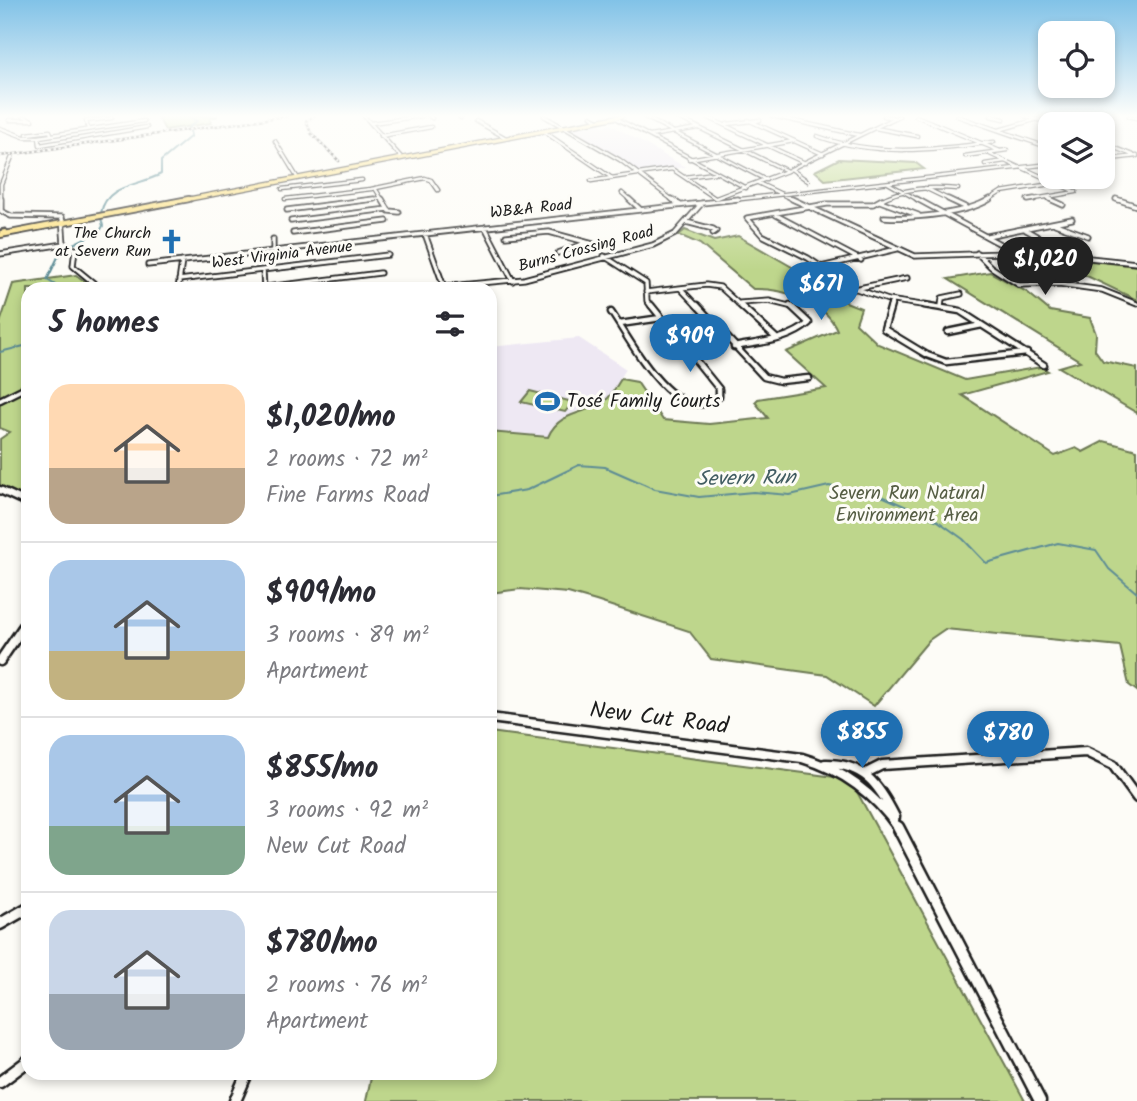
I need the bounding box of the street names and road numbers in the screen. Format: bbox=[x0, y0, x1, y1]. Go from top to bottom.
street label: WB&A Road bbox=[489, 192, 574, 226]
street label: Burns Crossing Road bbox=[516, 219, 657, 279]
street label: West Virginia Avenue bbox=[210, 234, 354, 276]
street label: New Cut Road bbox=[587, 693, 731, 745]

